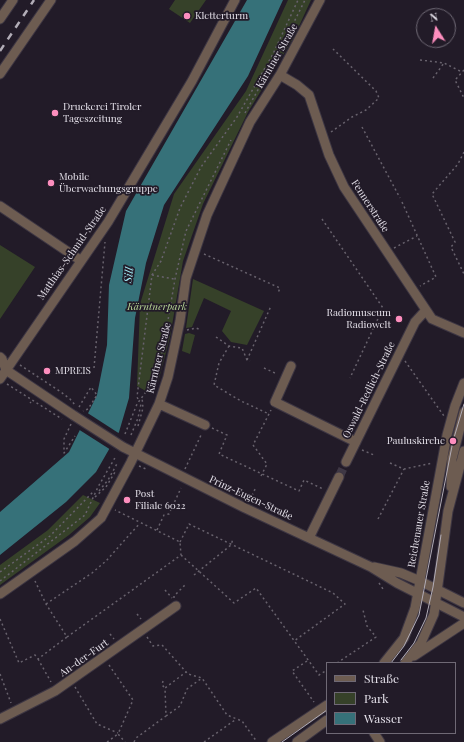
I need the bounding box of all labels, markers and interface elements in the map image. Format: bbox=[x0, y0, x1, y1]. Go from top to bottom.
north arrow bbox=[416, 8, 456, 48]
text: N bbox=[428, 9, 439, 25]
place label: Kletterturm bbox=[195, 10, 248, 22]
marker: Kletterturm bbox=[182, 11, 192, 21]
street label: Kärntner Straße bbox=[254, 22, 300, 90]
place label: Druckerei Tiroler Tageszeitung bbox=[63, 101, 141, 124]
marker: Druckerei Tiroler Tageszeitung bbox=[50, 108, 60, 118]
place label: Mobile Überwachungsgruppe bbox=[59, 171, 158, 194]
street label: Fennerstraße bbox=[349, 177, 391, 235]
marker: Mobile Überwachungsgruppe bbox=[46, 178, 56, 188]
street label: Matthias-Schmid-Straße bbox=[35, 204, 109, 302]
water label: Sill bbox=[121, 266, 137, 284]
park label: Kärntnerpark bbox=[127, 301, 187, 313]
place label: Radiomuseum Radiowelt bbox=[326, 307, 391, 330]
marker: Radiomuseum Radiowelt bbox=[394, 314, 404, 324]
street label: Kärntner Straße bbox=[144, 321, 174, 395]
street label: Oswald-Redlich-Straße bbox=[340, 340, 398, 440]
place label: MPREIS bbox=[55, 365, 91, 377]
marker: MPREIS bbox=[42, 366, 52, 376]
place label: Pauluskirche bbox=[387, 435, 445, 447]
marker: Pauluskirche bbox=[448, 436, 458, 446]
street label: Prinz-Eugen-Straße bbox=[207, 473, 295, 523]
street label: Reichenauer Straße bbox=[405, 479, 433, 569]
place label: Post Filiale 6022 bbox=[135, 488, 185, 512]
marker: Post Filiale 6022 bbox=[122, 495, 132, 505]
street label: An-der-Furt bbox=[57, 637, 111, 679]
legend bbox=[326, 662, 456, 734]
text: Straße bbox=[364, 670, 399, 686]
text: Park bbox=[364, 690, 389, 706]
text: Wasser bbox=[364, 710, 402, 726]

